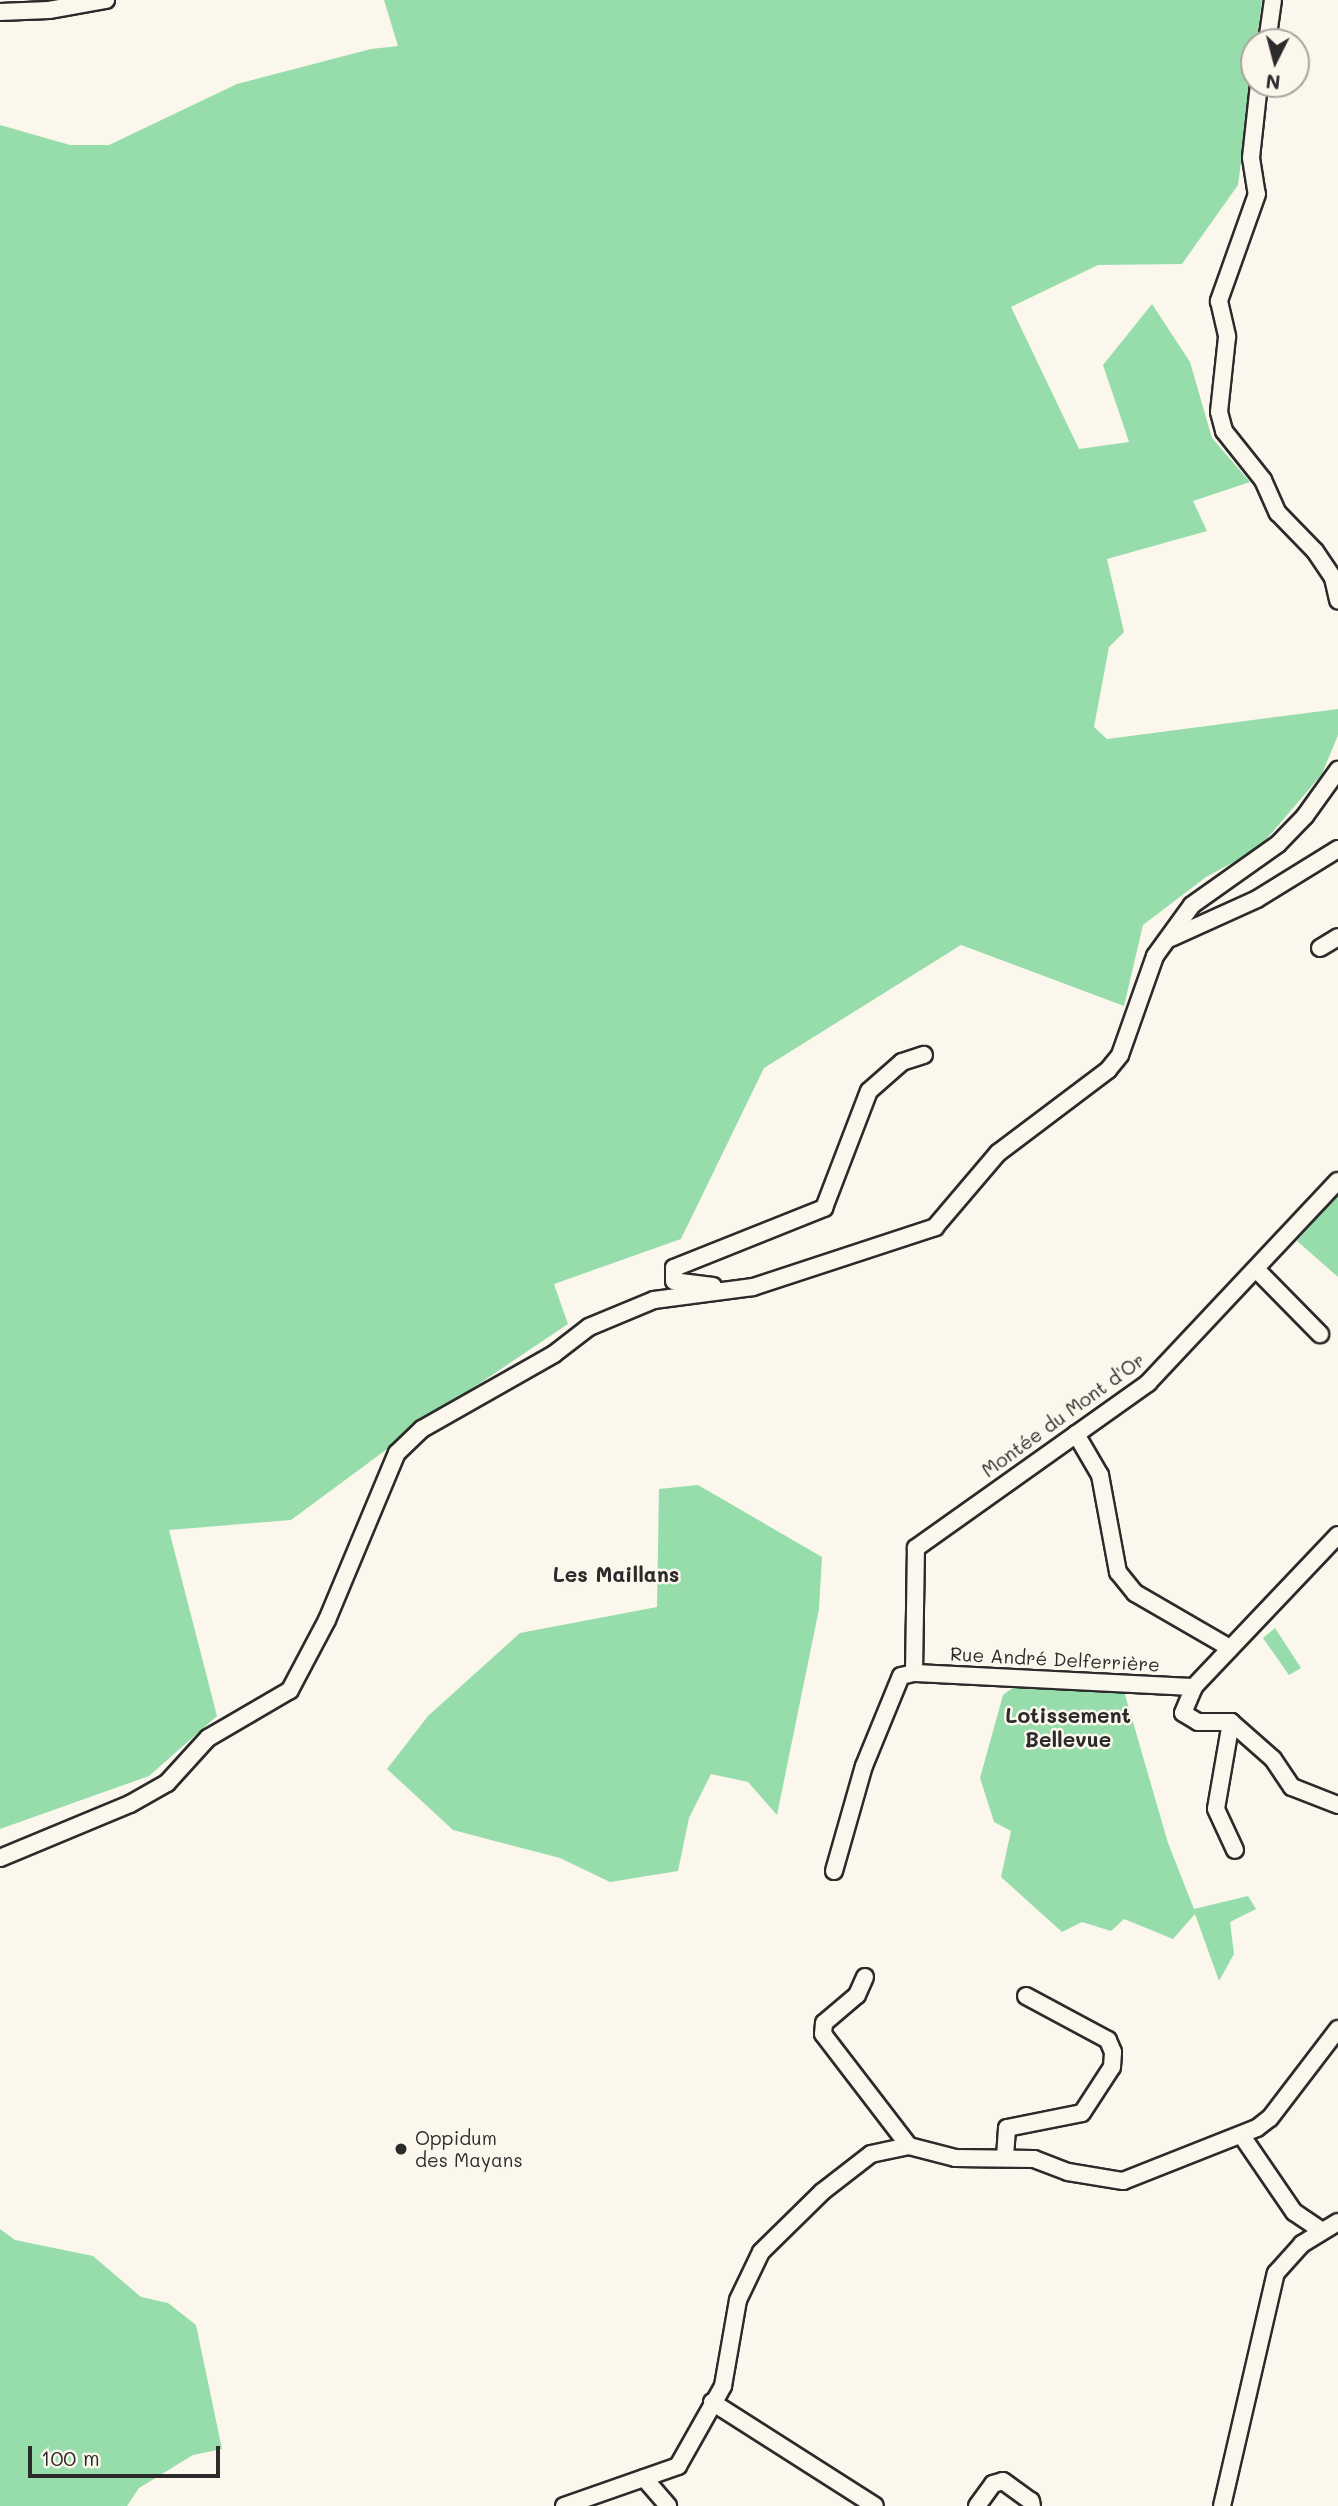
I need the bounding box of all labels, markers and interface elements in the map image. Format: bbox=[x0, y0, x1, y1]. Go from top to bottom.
north arrow bbox=[1240, 28, 1310, 98]
text: N bbox=[1264, 69, 1281, 96]
street label: Montée du Mont d'Or bbox=[977, 1348, 1149, 1482]
district label: Les Maillans bbox=[553, 1561, 679, 1587]
street label: Rue André Delferrière bbox=[949, 1642, 1161, 1676]
district label: Lotissement Bellevue bbox=[1005, 1702, 1131, 1752]
place label: Oppidum des Mayans bbox=[415, 2127, 523, 2171]
marker: Oppidum des Mayans bbox=[393, 2141, 409, 2157]
scale bar bbox=[32, 2432, 224, 2476]
text: 100 m bbox=[41, 2444, 100, 2471]

